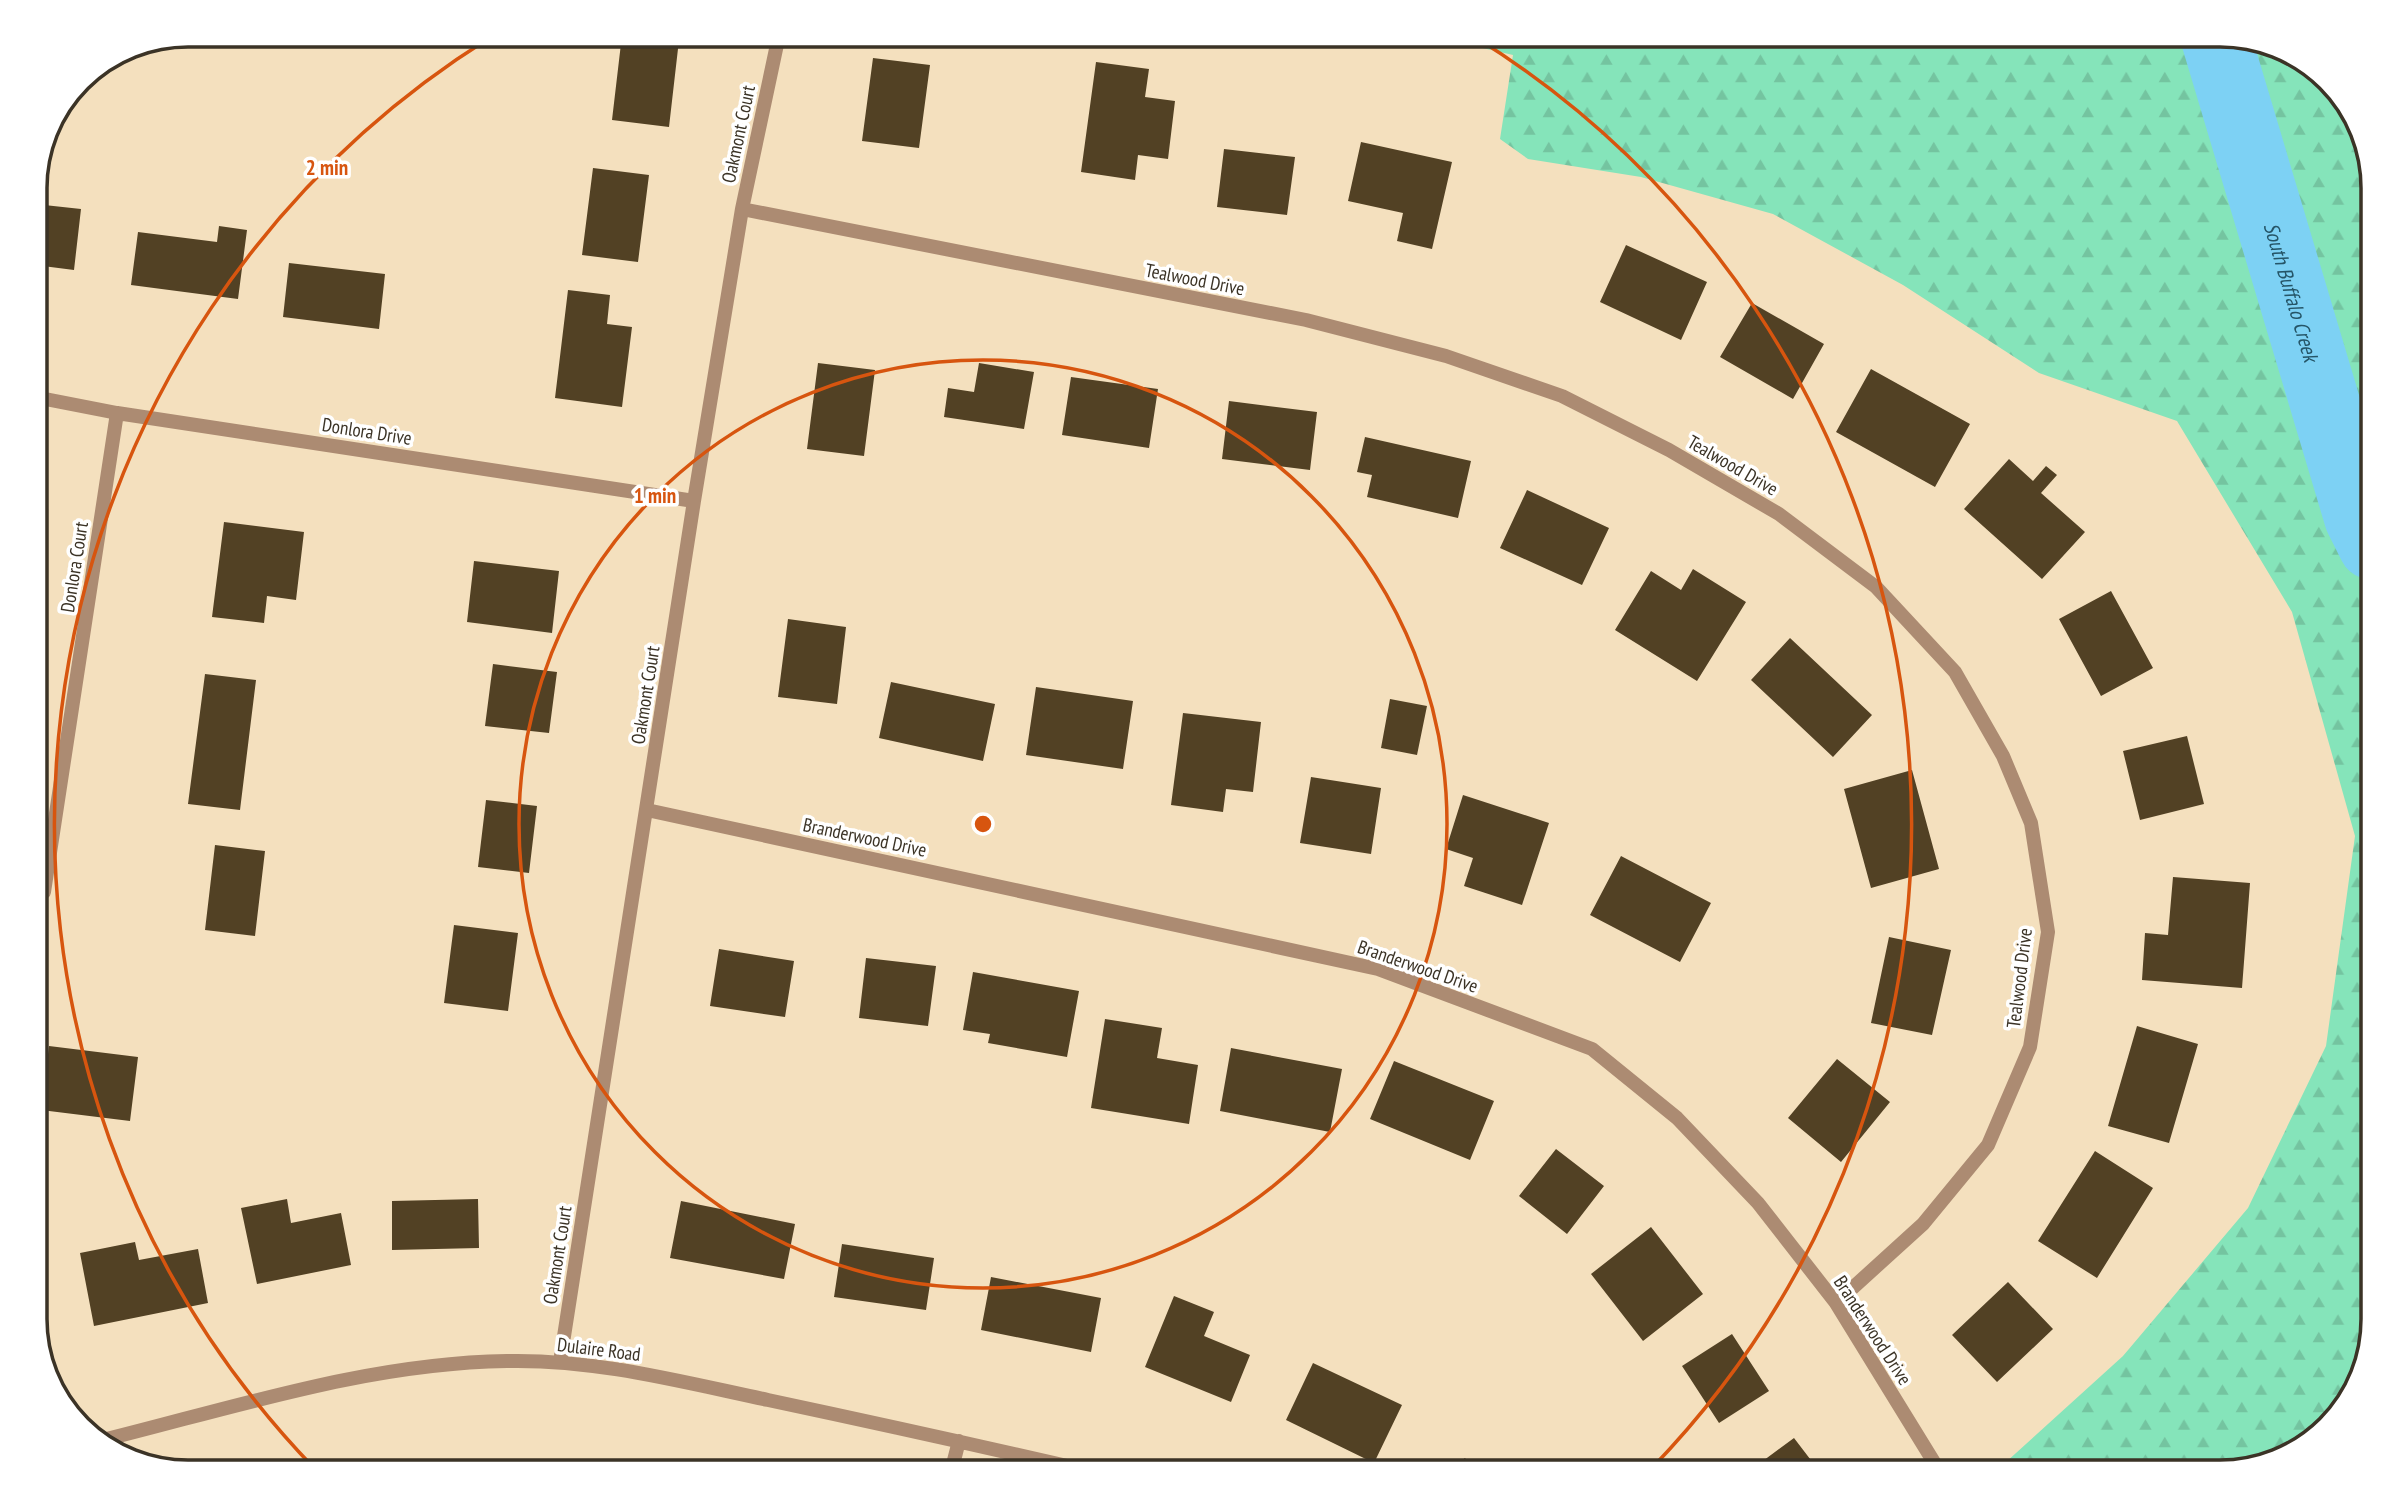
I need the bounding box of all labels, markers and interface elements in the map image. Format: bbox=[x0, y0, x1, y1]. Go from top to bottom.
street label: Oakmont Court bbox=[716, 82, 760, 185]
text: 2 min bbox=[306, 154, 348, 181]
water label: South Buffalo Creek bbox=[2258, 219, 2326, 367]
street label: Tealwood Drive bbox=[1143, 258, 1247, 300]
street label: Donlora Drive bbox=[320, 412, 414, 450]
street label: Tealwood Drive bbox=[1683, 429, 1783, 501]
text: 1 min bbox=[634, 482, 676, 509]
street label: Donlora Court bbox=[55, 519, 93, 614]
street label: Oakmont Court bbox=[625, 643, 665, 746]
street label: Branderwood Drive bbox=[801, 812, 929, 862]
centre of rings bbox=[971, 812, 995, 836]
street label: Tealwood Drive bbox=[2001, 926, 2037, 1029]
street label: Branderwood Drive bbox=[1355, 934, 1481, 998]
street label: Oakmont Court bbox=[537, 1203, 577, 1306]
street label: Branderwood Drive bbox=[1829, 1271, 1917, 1389]
street label: Dulaire Road bbox=[556, 1332, 642, 1366]

